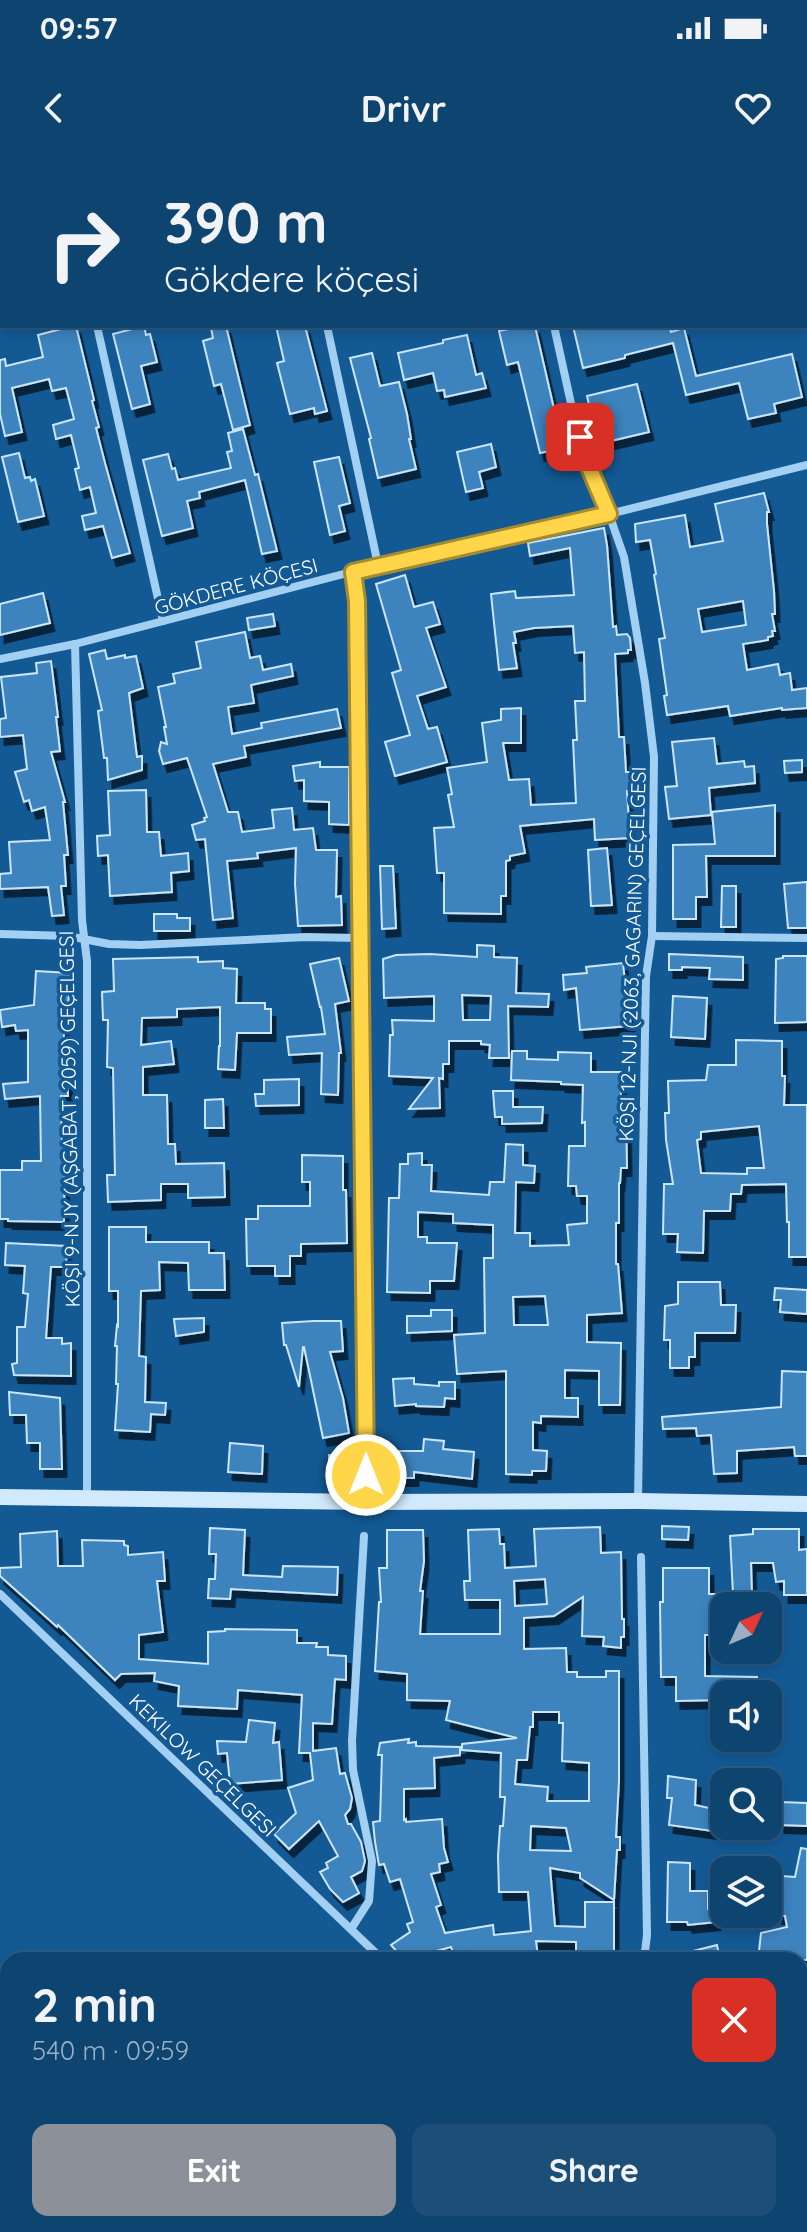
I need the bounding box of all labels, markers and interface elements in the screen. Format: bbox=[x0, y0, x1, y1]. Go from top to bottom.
text: 09:57 bbox=[40, 9, 117, 47]
icon: back bbox=[32, 86, 76, 130]
text: Drivr bbox=[361, 86, 446, 131]
icon: heart bbox=[731, 86, 775, 130]
text: 390 m bbox=[164, 187, 328, 257]
icon: right bbox=[32, 192, 136, 296]
text: Gökdere köçesi bbox=[164, 256, 419, 301]
pin bbox=[546, 403, 614, 471]
icon: arrive bbox=[558, 415, 602, 459]
street label: GÖKDERE KÖÇESI bbox=[152, 552, 320, 620]
street label: KÖŞI 12-NJI (2063, GAGARIN) GEÇELGESI bbox=[613, 766, 651, 1142]
street label: KÖŞI 9-NJY (AŞGABAT, 2059) GEÇELGESI bbox=[53, 931, 85, 1307]
position arrow bbox=[324, 1433, 408, 1517]
north arrow bbox=[710, 1592, 782, 1664]
map controls bbox=[710, 1592, 782, 1928]
button: sound bbox=[710, 1680, 782, 1752]
street label: KEKILOW GEÇELGESI bbox=[124, 1688, 282, 1842]
button: search bbox=[710, 1768, 782, 1840]
button: layers bbox=[710, 1856, 782, 1928]
text: 2 min bbox=[32, 1974, 157, 2034]
button: close bbox=[692, 1978, 776, 2062]
text: 540 m · 09:59 bbox=[32, 2034, 189, 2067]
button: Exit bbox=[32, 2124, 396, 2216]
button: Share bbox=[412, 2124, 776, 2216]

